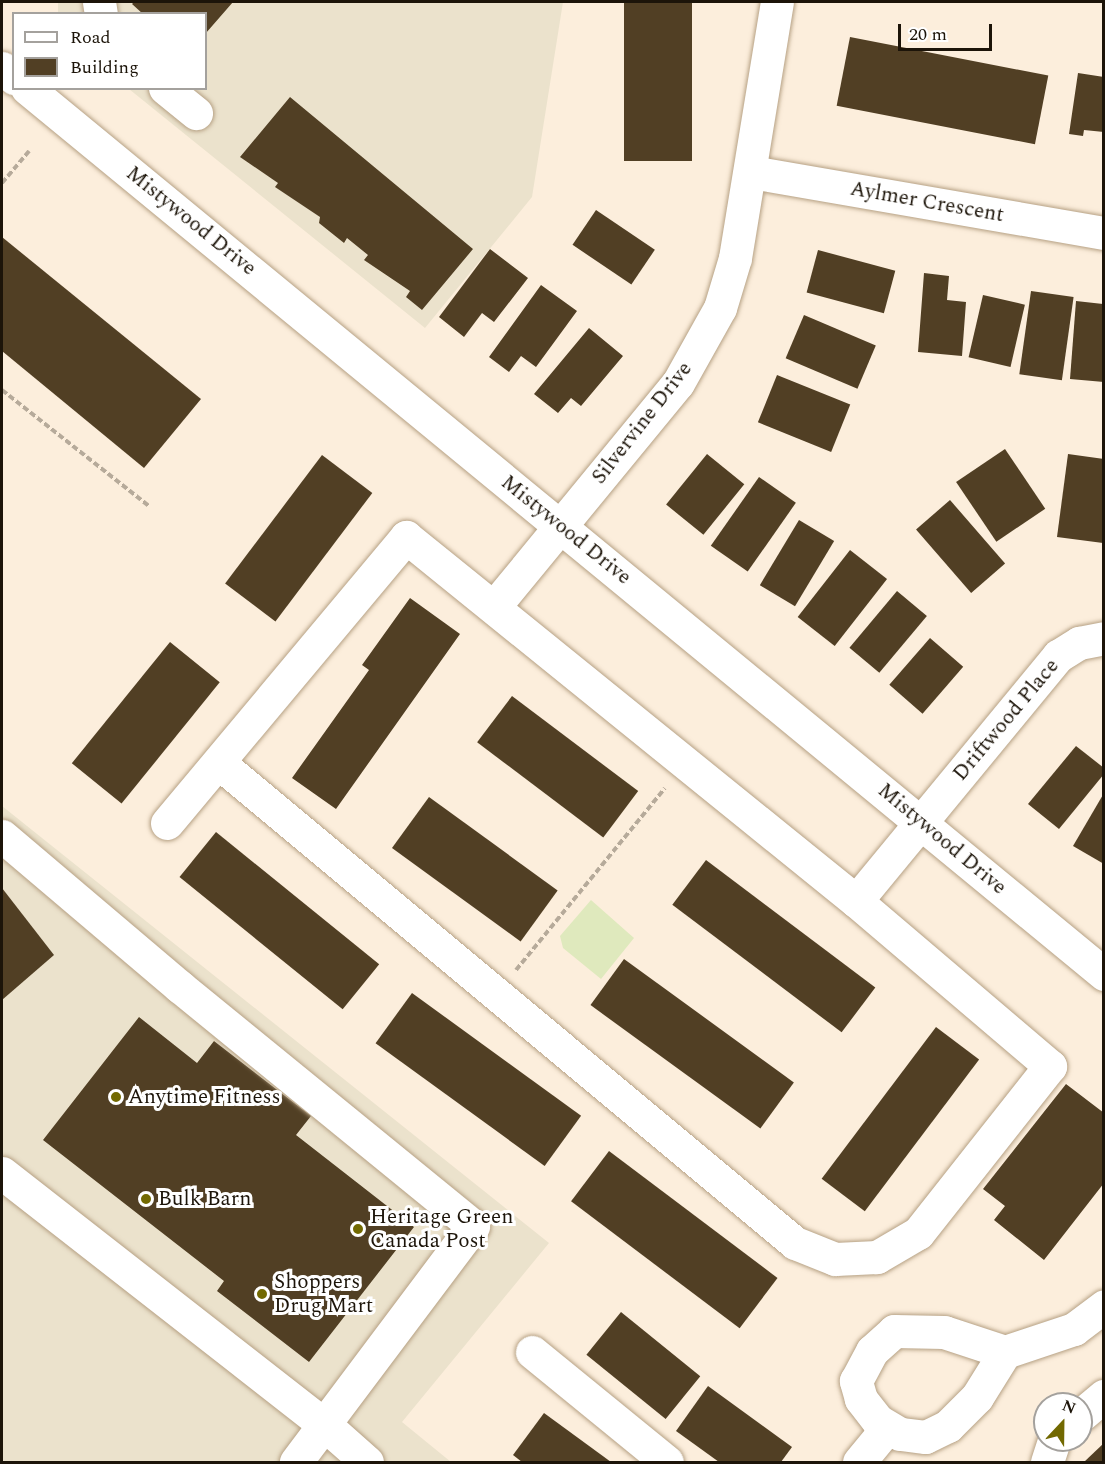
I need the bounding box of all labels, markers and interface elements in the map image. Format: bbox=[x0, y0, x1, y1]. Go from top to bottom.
legend bbox=[12, 12, 207, 90]
scale bar bbox=[901, 12, 996, 50]
text: 20 m bbox=[909, 21, 947, 48]
text: Road bbox=[70, 24, 111, 51]
text: Building bbox=[70, 54, 139, 81]
street label: Mistywood Drive bbox=[121, 161, 261, 281]
street label: Aylmer Crescent bbox=[848, 176, 1006, 228]
street label: Silvervine Drive bbox=[586, 357, 698, 489]
street label: Mistywood Drive bbox=[496, 470, 636, 590]
street label: Driftwood Place bbox=[948, 654, 1064, 786]
street label: Mistywood Drive bbox=[873, 778, 1011, 900]
place label: Anytime Fitness bbox=[128, 1084, 281, 1110]
marker: Anytime Fitness bbox=[109, 1090, 123, 1104]
place label: Bulk Barn bbox=[158, 1186, 251, 1212]
marker: Bulk Barn bbox=[139, 1192, 153, 1206]
place label: Heritage Green Canada Post bbox=[370, 1204, 513, 1254]
marker: Heritage Green Canada Post bbox=[351, 1222, 365, 1236]
place label: Shoppers Drug Mart bbox=[274, 1269, 373, 1319]
marker: Shoppers Drug Mart bbox=[255, 1287, 269, 1301]
north arrow bbox=[1033, 1392, 1093, 1452]
text: N bbox=[1058, 1394, 1080, 1421]

